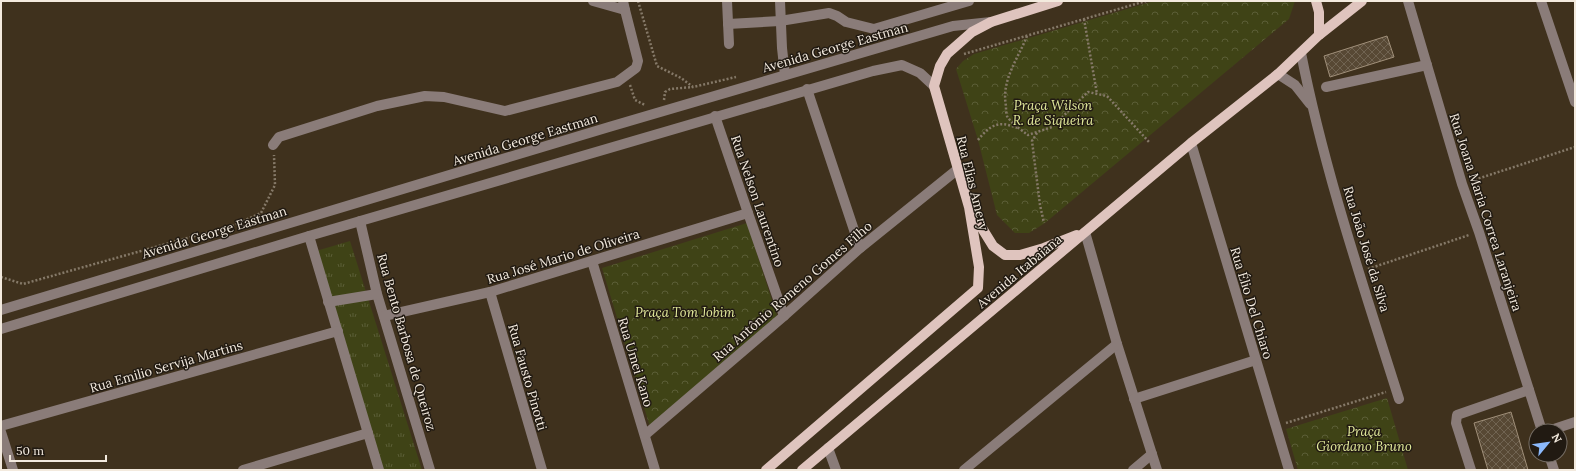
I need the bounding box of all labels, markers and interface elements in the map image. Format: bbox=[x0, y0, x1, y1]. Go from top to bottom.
street label: Avenida George Eastman bbox=[759, 19, 910, 77]
park label: Praça Wilson R. de Siqueira bbox=[1013, 97, 1094, 129]
street label: Avenida George Eastman bbox=[450, 109, 600, 170]
street label: Rua Joana Maria Correa Laranjeira bbox=[1445, 111, 1526, 314]
street label: Rua Nelson Laurentino bbox=[727, 133, 788, 270]
street label: Rua Elias Amery bbox=[953, 134, 993, 232]
street label: Rua João José da Silva bbox=[1339, 184, 1394, 314]
street label: Avenida George Eastman bbox=[139, 202, 289, 263]
street label: Rua Antônio Romeno Gomes Filho bbox=[709, 217, 876, 365]
street label: Rua José Mario de Oliveira bbox=[485, 225, 642, 288]
street label: Avenida Itabaiana bbox=[972, 231, 1066, 313]
street label: Rua Élio Del Chiaro bbox=[1226, 245, 1277, 362]
street label: Rua Bento Barbosa de Queiroz bbox=[373, 252, 440, 433]
park label: Praça Tom Jobim bbox=[635, 304, 736, 321]
street label: Rua Umei Kano bbox=[614, 315, 657, 409]
street label: Rua Fausto Pinotti bbox=[504, 322, 551, 433]
street label: Rua Emilio Servija Martins bbox=[88, 336, 245, 396]
park label: Praça Giordano Bruno bbox=[1316, 423, 1412, 455]
north arrow bbox=[1528, 423, 1568, 463]
text: N bbox=[1549, 431, 1565, 446]
scale bar bbox=[10, 437, 106, 463]
text: 50 m bbox=[16, 443, 44, 458]

